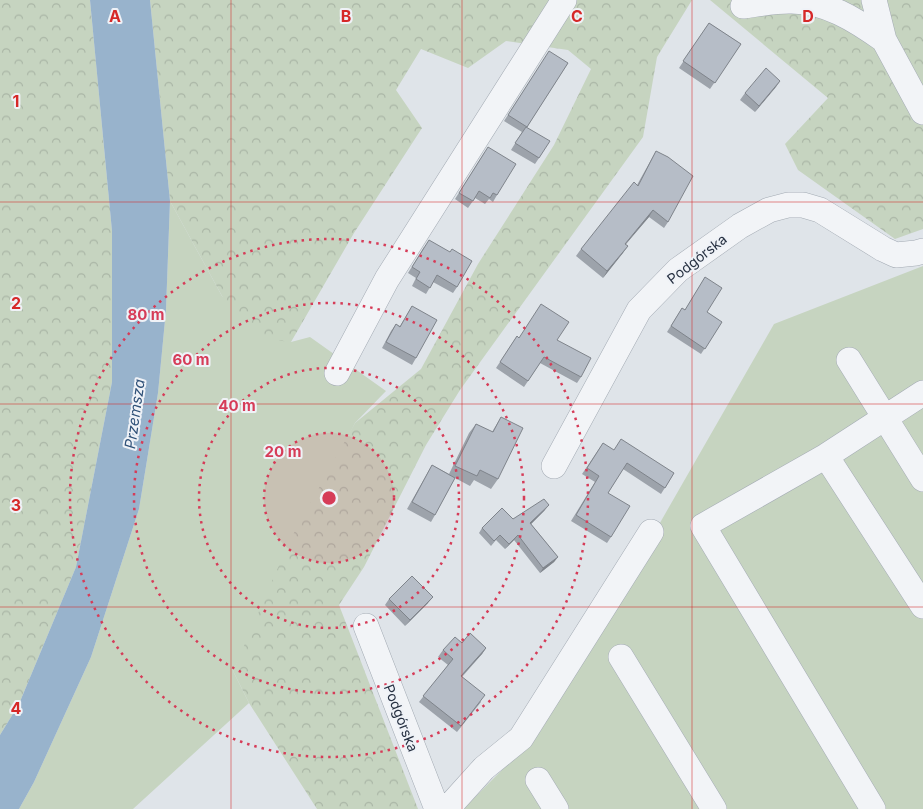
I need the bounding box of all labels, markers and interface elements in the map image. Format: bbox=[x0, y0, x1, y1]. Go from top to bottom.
text: A bbox=[109, 6, 121, 26]
text: B bbox=[341, 6, 351, 26]
text: C bbox=[571, 6, 583, 26]
text: D bbox=[802, 6, 814, 26]
text: 1 bbox=[13, 91, 19, 111]
street label: Podgórska bbox=[663, 230, 730, 287]
text: 2 bbox=[11, 293, 21, 313]
text: 80 m bbox=[127, 305, 165, 324]
text: 60 m bbox=[172, 350, 210, 369]
water label: Przemsza bbox=[120, 378, 149, 450]
text: 40 m bbox=[218, 396, 256, 415]
text: 20 m bbox=[265, 442, 301, 461]
centre of rings bbox=[320, 489, 338, 507]
text: 3 bbox=[11, 495, 21, 515]
street label: Podgórska bbox=[381, 682, 422, 754]
text: 4 bbox=[11, 698, 22, 718]

